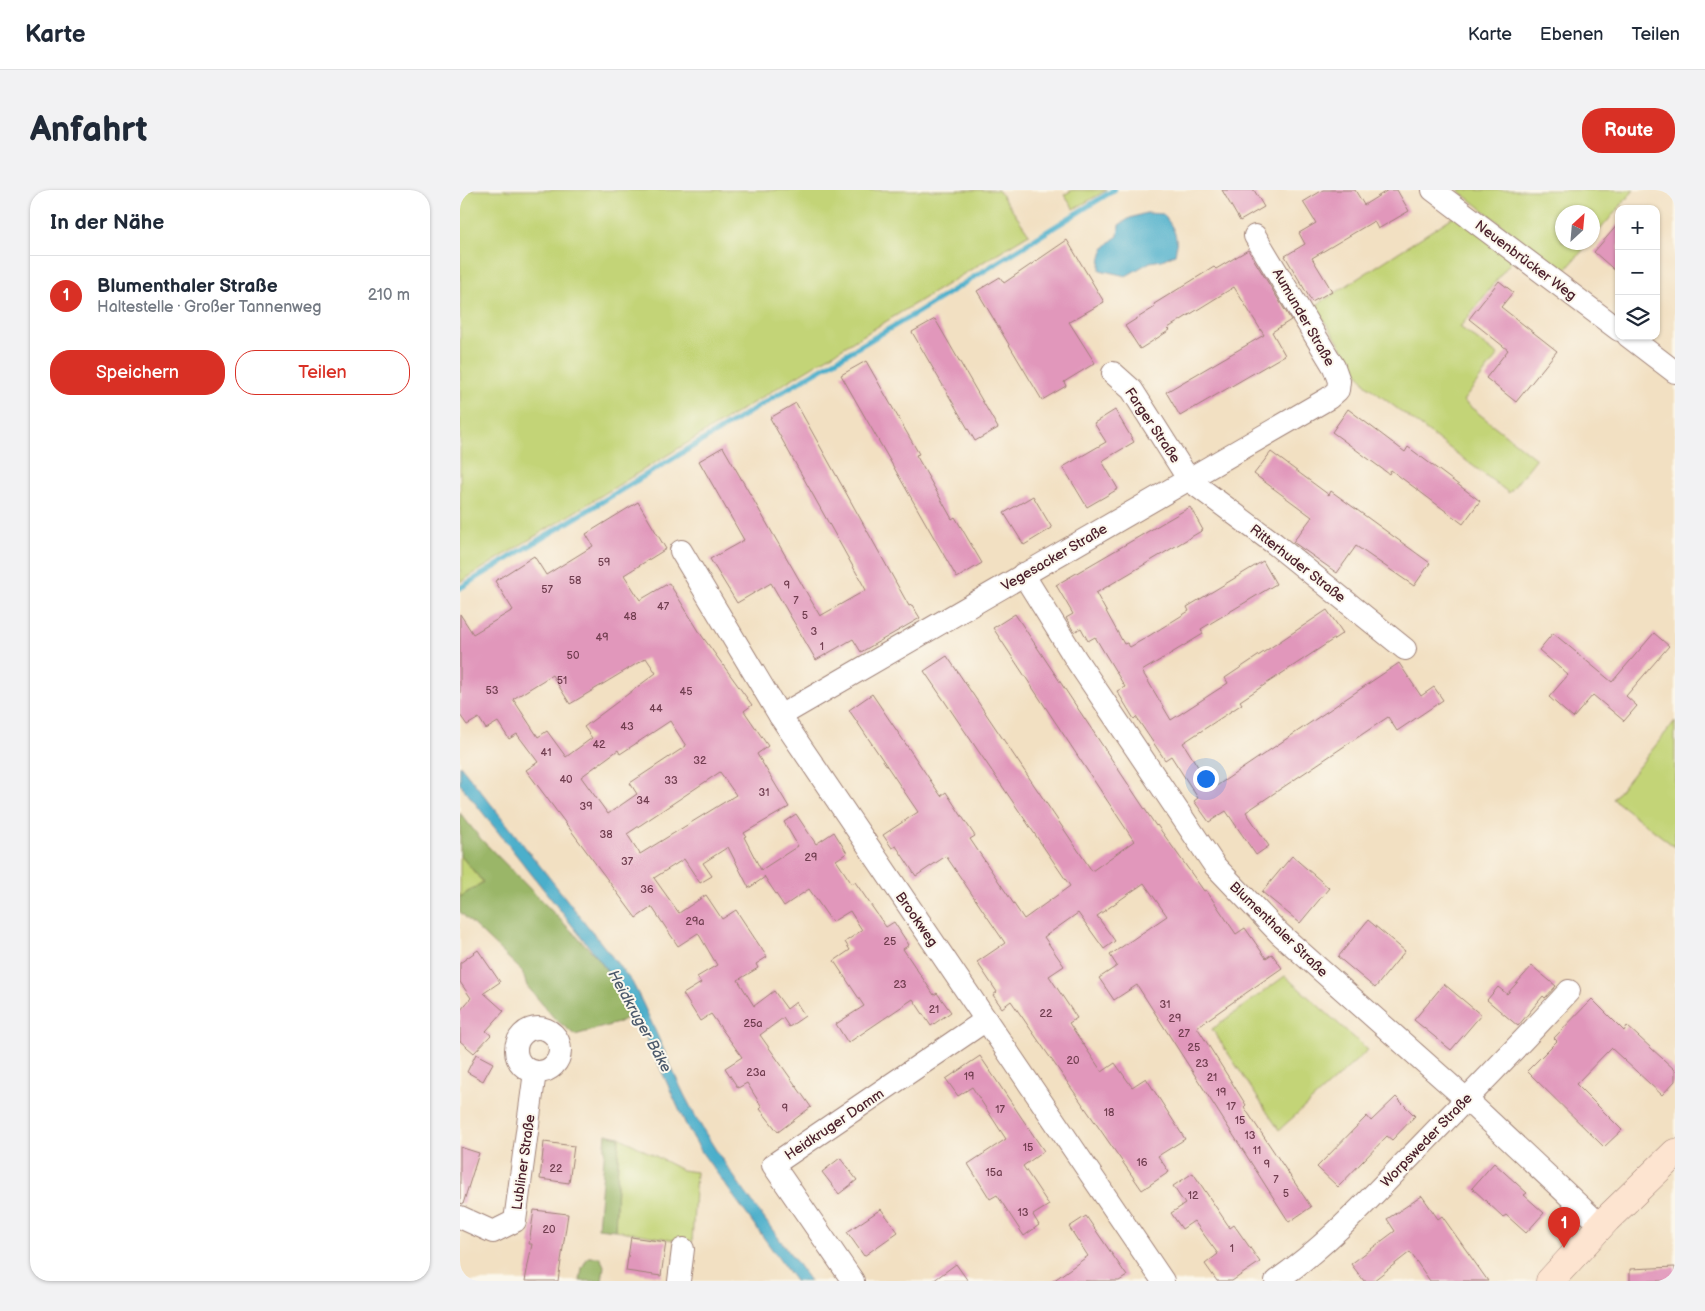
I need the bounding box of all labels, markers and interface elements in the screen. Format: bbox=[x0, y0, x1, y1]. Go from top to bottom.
text: Karte bbox=[25, 20, 86, 49]
text: Karte bbox=[1468, 24, 1512, 45]
text: Ebenen bbox=[1540, 24, 1603, 45]
text: Teilen bbox=[1631, 24, 1680, 45]
button: Route bbox=[1582, 108, 1675, 153]
text: Anfahrt bbox=[30, 109, 148, 152]
north arrow bbox=[1555, 205, 1600, 250]
map controls bbox=[1615, 205, 1660, 340]
button: + bbox=[1615, 205, 1660, 250]
text: In der Nähe bbox=[50, 210, 164, 235]
street label: Neuenbrücker Weg bbox=[1472, 217, 1580, 304]
button: − bbox=[1615, 250, 1660, 295]
street label: Aumunder Straße bbox=[1269, 265, 1338, 369]
text: Blumenthaler Straße bbox=[97, 275, 278, 298]
text: 1 bbox=[63, 286, 69, 305]
text: 210 m bbox=[368, 286, 410, 305]
button: layers bbox=[1615, 295, 1660, 340]
text: Haltestelle · Großer Tannenweg bbox=[97, 298, 321, 317]
button: Speichern bbox=[50, 350, 225, 395]
button: Teilen bbox=[235, 350, 410, 395]
street label: Farger Straße bbox=[1121, 384, 1184, 466]
street label: Vegesacker Straße bbox=[998, 520, 1110, 595]
street label: Ritterhuder Straße bbox=[1246, 521, 1349, 606]
house number: 59 bbox=[598, 556, 610, 569]
house number: 58 bbox=[569, 574, 581, 587]
house number: 9 bbox=[784, 579, 790, 592]
house number: 57 bbox=[541, 583, 553, 596]
house number: 7 bbox=[793, 594, 799, 607]
house number: 47 bbox=[657, 600, 670, 613]
house number: 5 bbox=[802, 609, 808, 622]
house number: 48 bbox=[623, 610, 637, 623]
house number: 3 bbox=[811, 625, 818, 638]
house number: 49 bbox=[595, 631, 609, 644]
house number: 1 bbox=[820, 640, 824, 653]
house number: 50 bbox=[567, 649, 580, 662]
house number: 51 bbox=[557, 674, 567, 687]
house number: 53 bbox=[485, 684, 499, 697]
house number: 45 bbox=[679, 685, 693, 698]
house number: 44 bbox=[649, 702, 663, 715]
house number: 43 bbox=[620, 720, 634, 733]
house number: 42 bbox=[592, 738, 606, 751]
house number: 41 bbox=[541, 746, 551, 759]
house number: 32 bbox=[693, 754, 707, 767]
your location bbox=[1193, 766, 1219, 792]
house number: 40 bbox=[559, 773, 573, 786]
house number: 33 bbox=[664, 774, 678, 787]
house number: 31 bbox=[758, 786, 770, 799]
house number: 34 bbox=[636, 794, 650, 807]
house number: 39 bbox=[579, 800, 593, 813]
house number: 38 bbox=[599, 828, 613, 841]
house number: 29 bbox=[805, 851, 817, 864]
house number: 37 bbox=[621, 855, 634, 868]
street label: Blumenthaler Straße bbox=[1226, 878, 1331, 981]
house number: 36 bbox=[640, 883, 654, 896]
street label: Brookweg bbox=[892, 889, 942, 950]
house number: 29a bbox=[685, 915, 705, 928]
house number: 25 bbox=[884, 935, 896, 948]
water label: Heidkruger Bäke bbox=[604, 967, 676, 1076]
house number: 23 bbox=[893, 978, 907, 991]
house number: 31 bbox=[1159, 998, 1171, 1011]
house number: 21 bbox=[929, 1003, 939, 1016]
house number: 22 bbox=[1040, 1007, 1053, 1020]
house number: 29 bbox=[1169, 1012, 1181, 1025]
house number: 25a bbox=[743, 1017, 763, 1030]
house number: 27 bbox=[1178, 1027, 1191, 1040]
house number: 25 bbox=[1188, 1041, 1200, 1054]
house number: 20 bbox=[1067, 1054, 1080, 1067]
house number: 23 bbox=[1195, 1057, 1209, 1070]
house number: 23a bbox=[746, 1066, 766, 1079]
house number: 19 bbox=[964, 1070, 974, 1083]
house number: 21 bbox=[1207, 1071, 1217, 1084]
street label: Heidkruger Damm bbox=[781, 1085, 887, 1164]
house number: 19 bbox=[1216, 1086, 1226, 1099]
street label: Worpsweder Straße bbox=[1377, 1090, 1476, 1191]
house number: 17 bbox=[1226, 1100, 1236, 1113]
house number: 9 bbox=[782, 1102, 788, 1115]
house number: 17 bbox=[995, 1103, 1005, 1116]
house number: 18 bbox=[1104, 1106, 1114, 1119]
street label: Lubliner Straße bbox=[508, 1113, 539, 1211]
house number: 15 bbox=[1235, 1114, 1245, 1127]
house number: 13 bbox=[1244, 1129, 1256, 1142]
house number: 15 bbox=[1023, 1141, 1033, 1154]
house number: 11 bbox=[1253, 1144, 1261, 1157]
house number: 16 bbox=[1137, 1156, 1148, 1169]
house number: 9 bbox=[1264, 1158, 1270, 1171]
house number: 22 bbox=[550, 1162, 563, 1175]
house number: 15a bbox=[986, 1166, 1002, 1179]
house number: 7 bbox=[1273, 1173, 1279, 1186]
house number: 5 bbox=[1283, 1187, 1289, 1200]
house number: 12 bbox=[1188, 1189, 1199, 1202]
house number: 13 bbox=[1017, 1206, 1029, 1219]
pin: 1 bbox=[1548, 1207, 1580, 1248]
house number: 20 bbox=[543, 1223, 556, 1236]
house number: 1 bbox=[1230, 1242, 1234, 1255]

